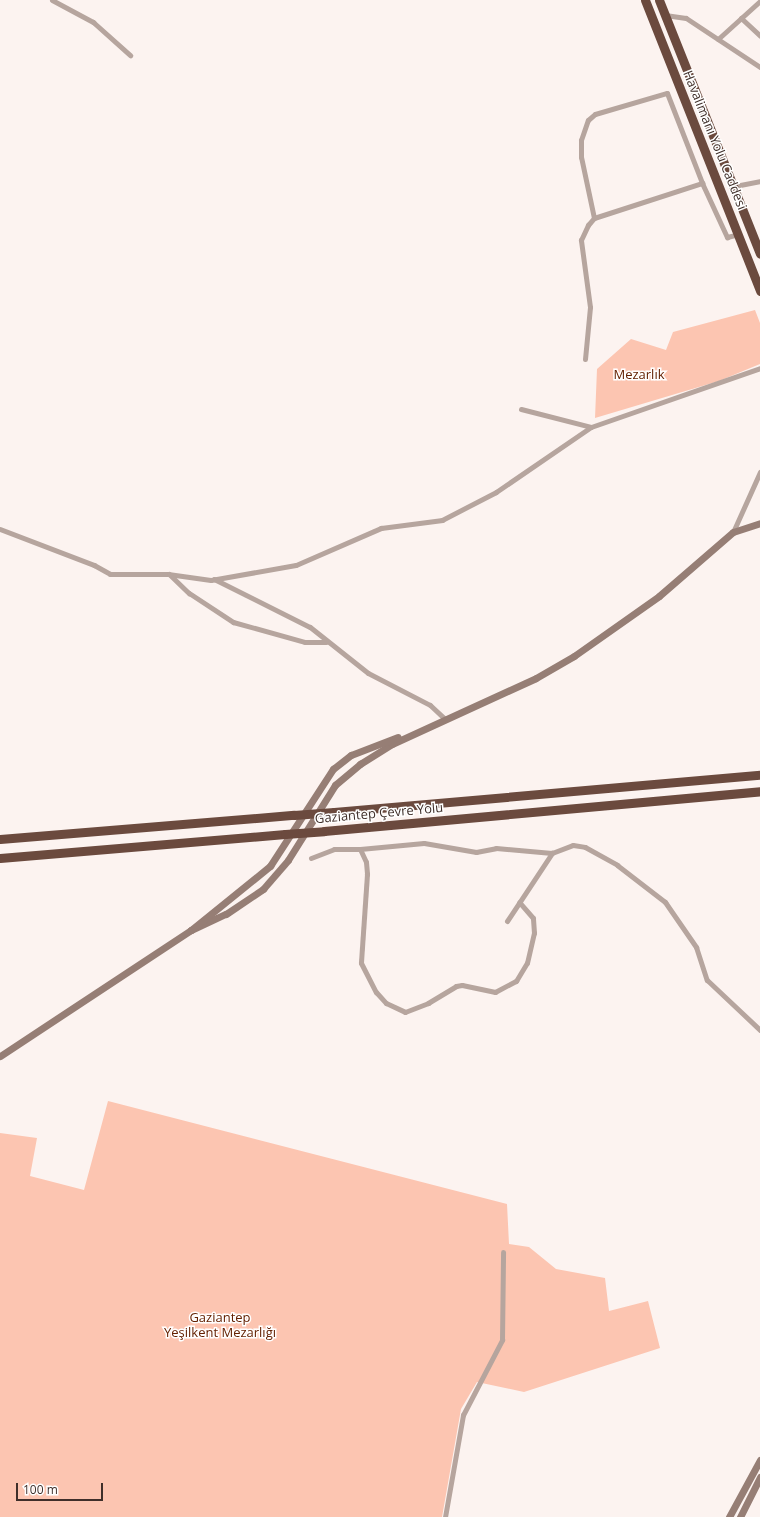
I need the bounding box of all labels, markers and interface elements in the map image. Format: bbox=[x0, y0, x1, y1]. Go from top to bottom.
street label: Havalimanı Yolu Caddesi bbox=[680, 68, 750, 212]
park label: Mezarlık bbox=[613, 366, 665, 382]
street label: Gaziantep Çevre Yolu bbox=[314, 800, 444, 826]
park label: Gaziantep Yeşilkent Mezarlığı bbox=[164, 1310, 276, 1341]
scale bar bbox=[18, 1475, 105, 1501]
text: 100 m bbox=[23, 1481, 58, 1498]

